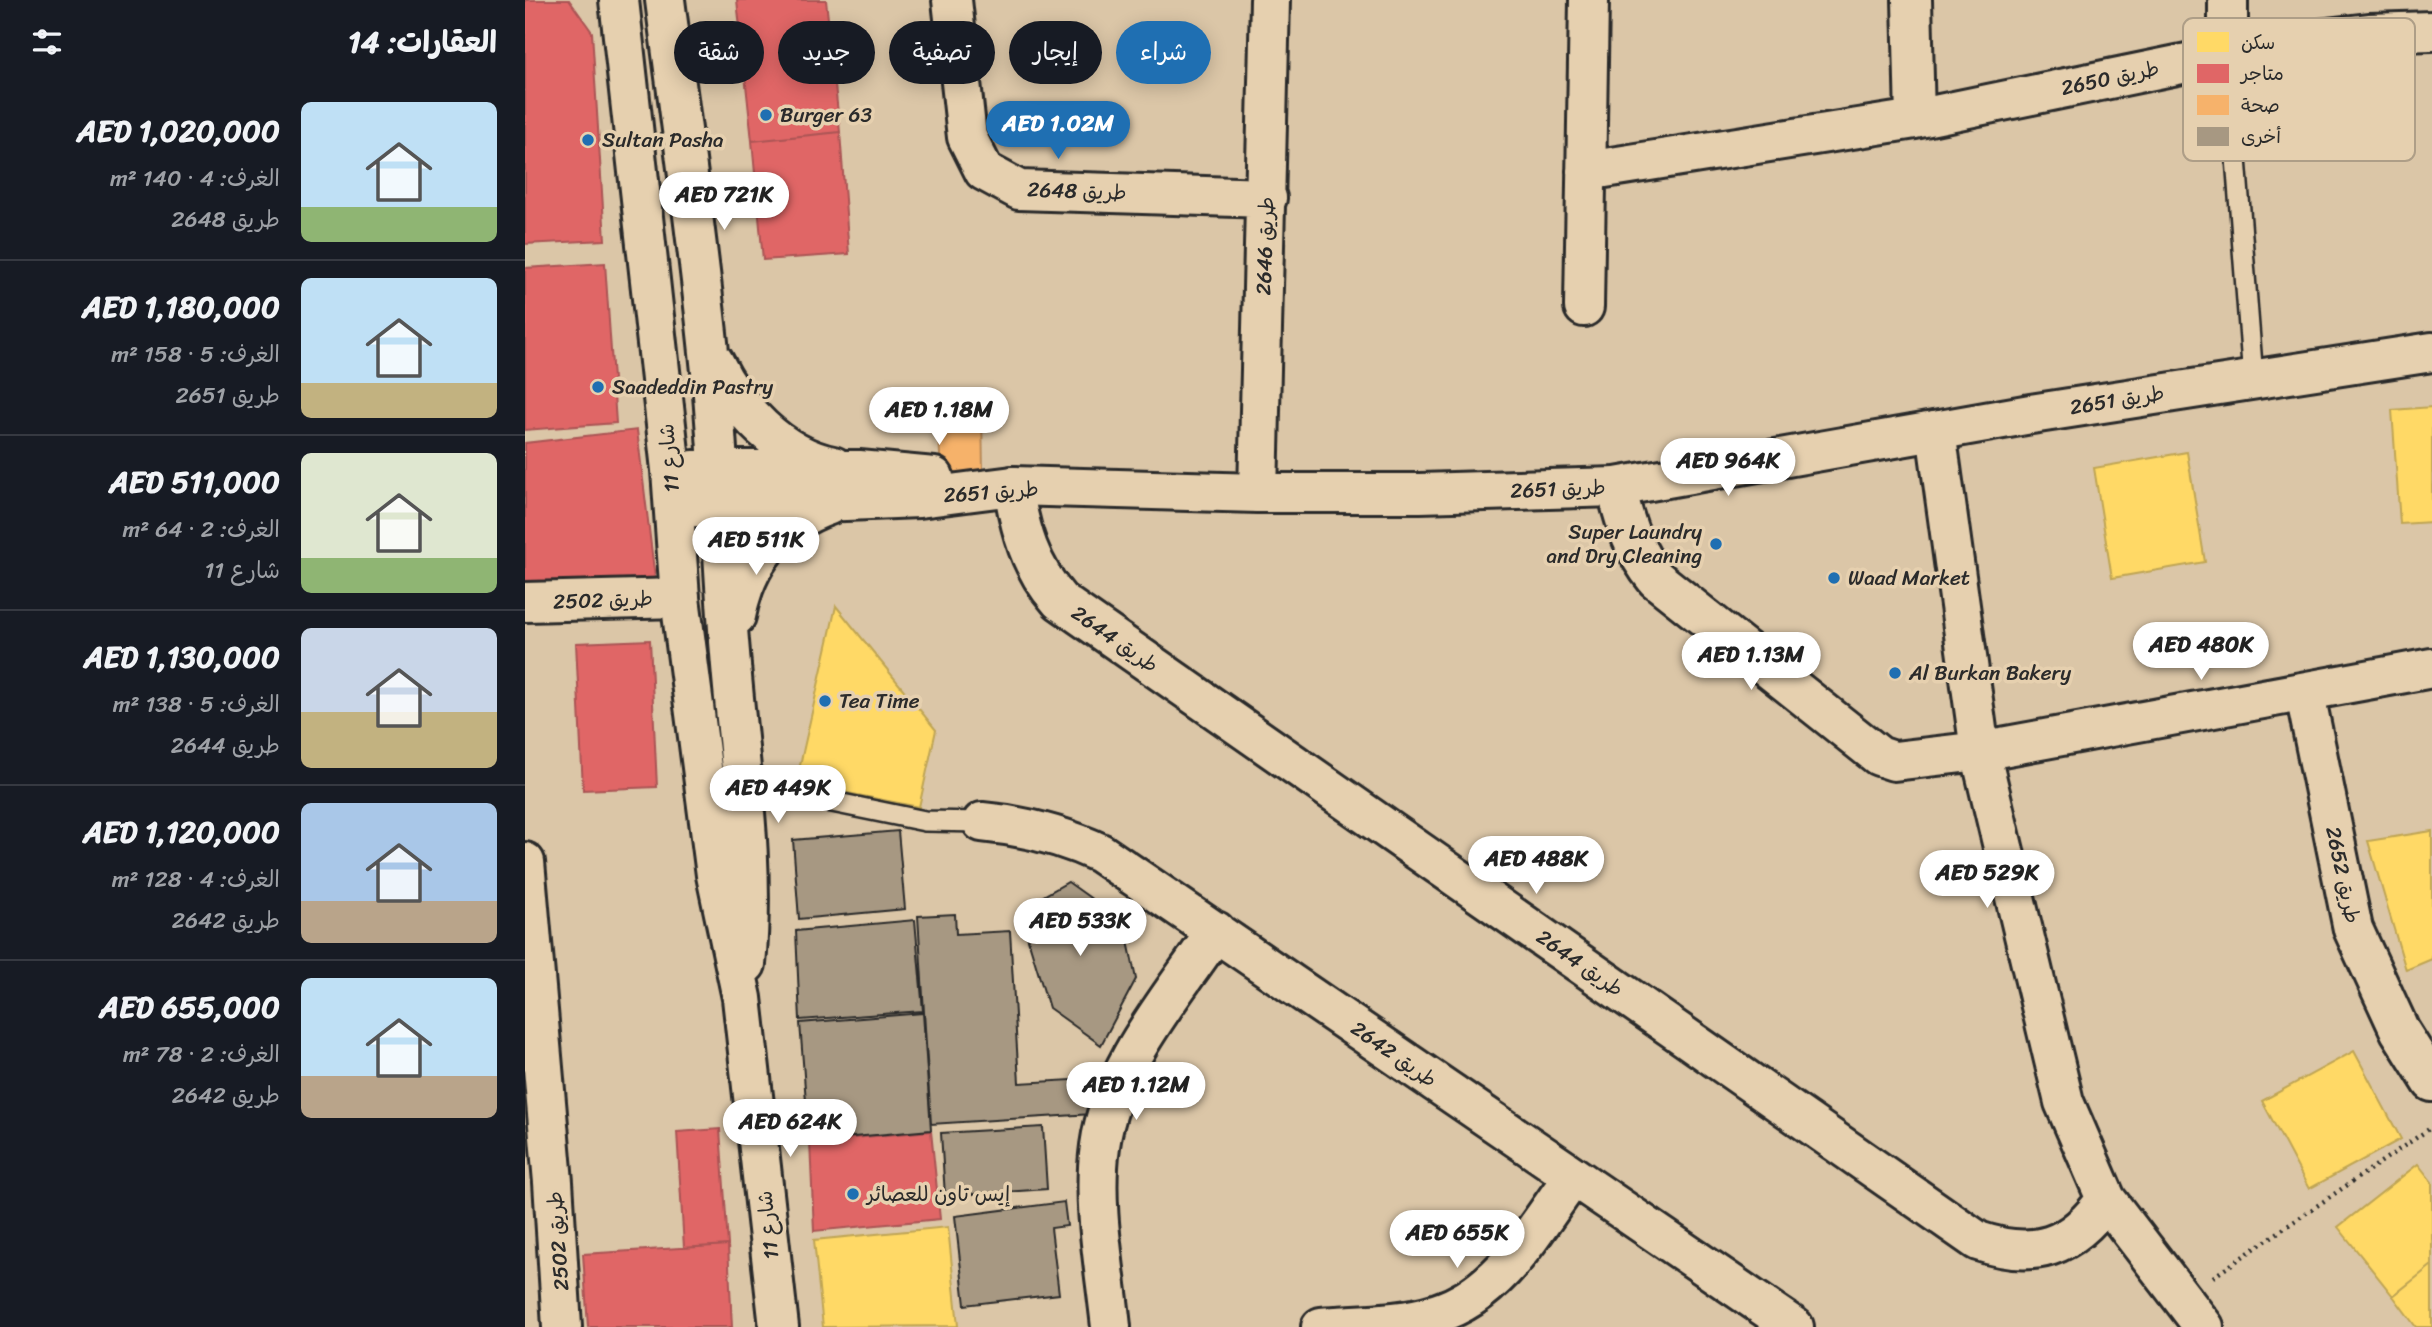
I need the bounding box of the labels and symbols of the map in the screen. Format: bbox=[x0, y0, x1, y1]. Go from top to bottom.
legend bbox=[2183, 18, 2415, 161]
text: سكن bbox=[2241, 26, 2275, 59]
street label: طريق 2650 bbox=[2057, 49, 2163, 107]
text: متاجر bbox=[2239, 57, 2284, 90]
text: صحة bbox=[2241, 89, 2280, 122]
place label: Burger 63 bbox=[780, 96, 873, 134]
pin: AED 1.02M bbox=[978, 102, 1138, 161]
marker: Burger 63 bbox=[758, 107, 774, 123]
text: أخرى bbox=[2241, 120, 2281, 153]
place label: Sultan Pasha bbox=[602, 121, 724, 159]
marker: Sultan Pasha bbox=[580, 132, 596, 148]
street label: طريق 2648 bbox=[1027, 170, 1127, 212]
pin: AED 721K bbox=[652, 173, 796, 232]
street label: طريق 2646 bbox=[1244, 196, 1286, 296]
place label: Saadeddin Pastry bbox=[612, 368, 773, 406]
street label: طريق 2651 bbox=[2067, 374, 2167, 426]
marker: Saadeddin Pastry bbox=[590, 379, 606, 395]
pin: AED 1.18M bbox=[859, 388, 1019, 447]
street label: شارع 11 bbox=[647, 422, 691, 494]
pin: AED 964K bbox=[1656, 438, 1800, 498]
street label: طريق 2651 bbox=[1510, 468, 1606, 510]
street label: طريق 2651 bbox=[942, 470, 1040, 514]
place label: Super Laundry and Dry Cleaning bbox=[1547, 513, 1702, 575]
pin: AED 511K bbox=[684, 518, 828, 577]
marker: Super Laundry and Dry Cleaning bbox=[1708, 536, 1724, 552]
place label: Waad Market bbox=[1848, 559, 1970, 597]
marker: Waad Market bbox=[1826, 570, 1842, 586]
street label: طريق 2502 bbox=[552, 579, 654, 621]
street label: طريق 2644 bbox=[1063, 595, 1167, 683]
pin: AED 480K bbox=[2129, 622, 2273, 682]
pin: AED 1.13M bbox=[1671, 632, 1831, 692]
place label: Al Burkan Bakery bbox=[1908, 654, 2071, 692]
marker: Al Burkan Bakery bbox=[1887, 665, 1903, 681]
place label: Tea Time bbox=[839, 682, 920, 720]
marker: Tea Time bbox=[817, 693, 833, 709]
pin: AED 449K bbox=[706, 766, 850, 825]
street label: طريق 2652 bbox=[2314, 823, 2372, 927]
pin: AED 488K bbox=[1464, 836, 1608, 896]
pin: AED 529K bbox=[1915, 850, 2059, 910]
pin: AED 533K bbox=[1008, 898, 1152, 958]
street label: طريق 2644 bbox=[1528, 919, 1632, 1007]
street label: طريق 2642 bbox=[1343, 1010, 1445, 1098]
pin: AED 1.12M bbox=[1056, 1062, 1216, 1122]
pin: AED 624K bbox=[718, 1100, 862, 1159]
place label: إيس تاون للعصائر bbox=[865, 1175, 1010, 1213]
marker: إيس تاون للعصائر bbox=[845, 1186, 861, 1202]
street label: شارع 11 bbox=[746, 1189, 790, 1261]
street label: طريق 2502 bbox=[536, 1190, 580, 1292]
pin: AED 655K bbox=[1385, 1210, 1529, 1270]

